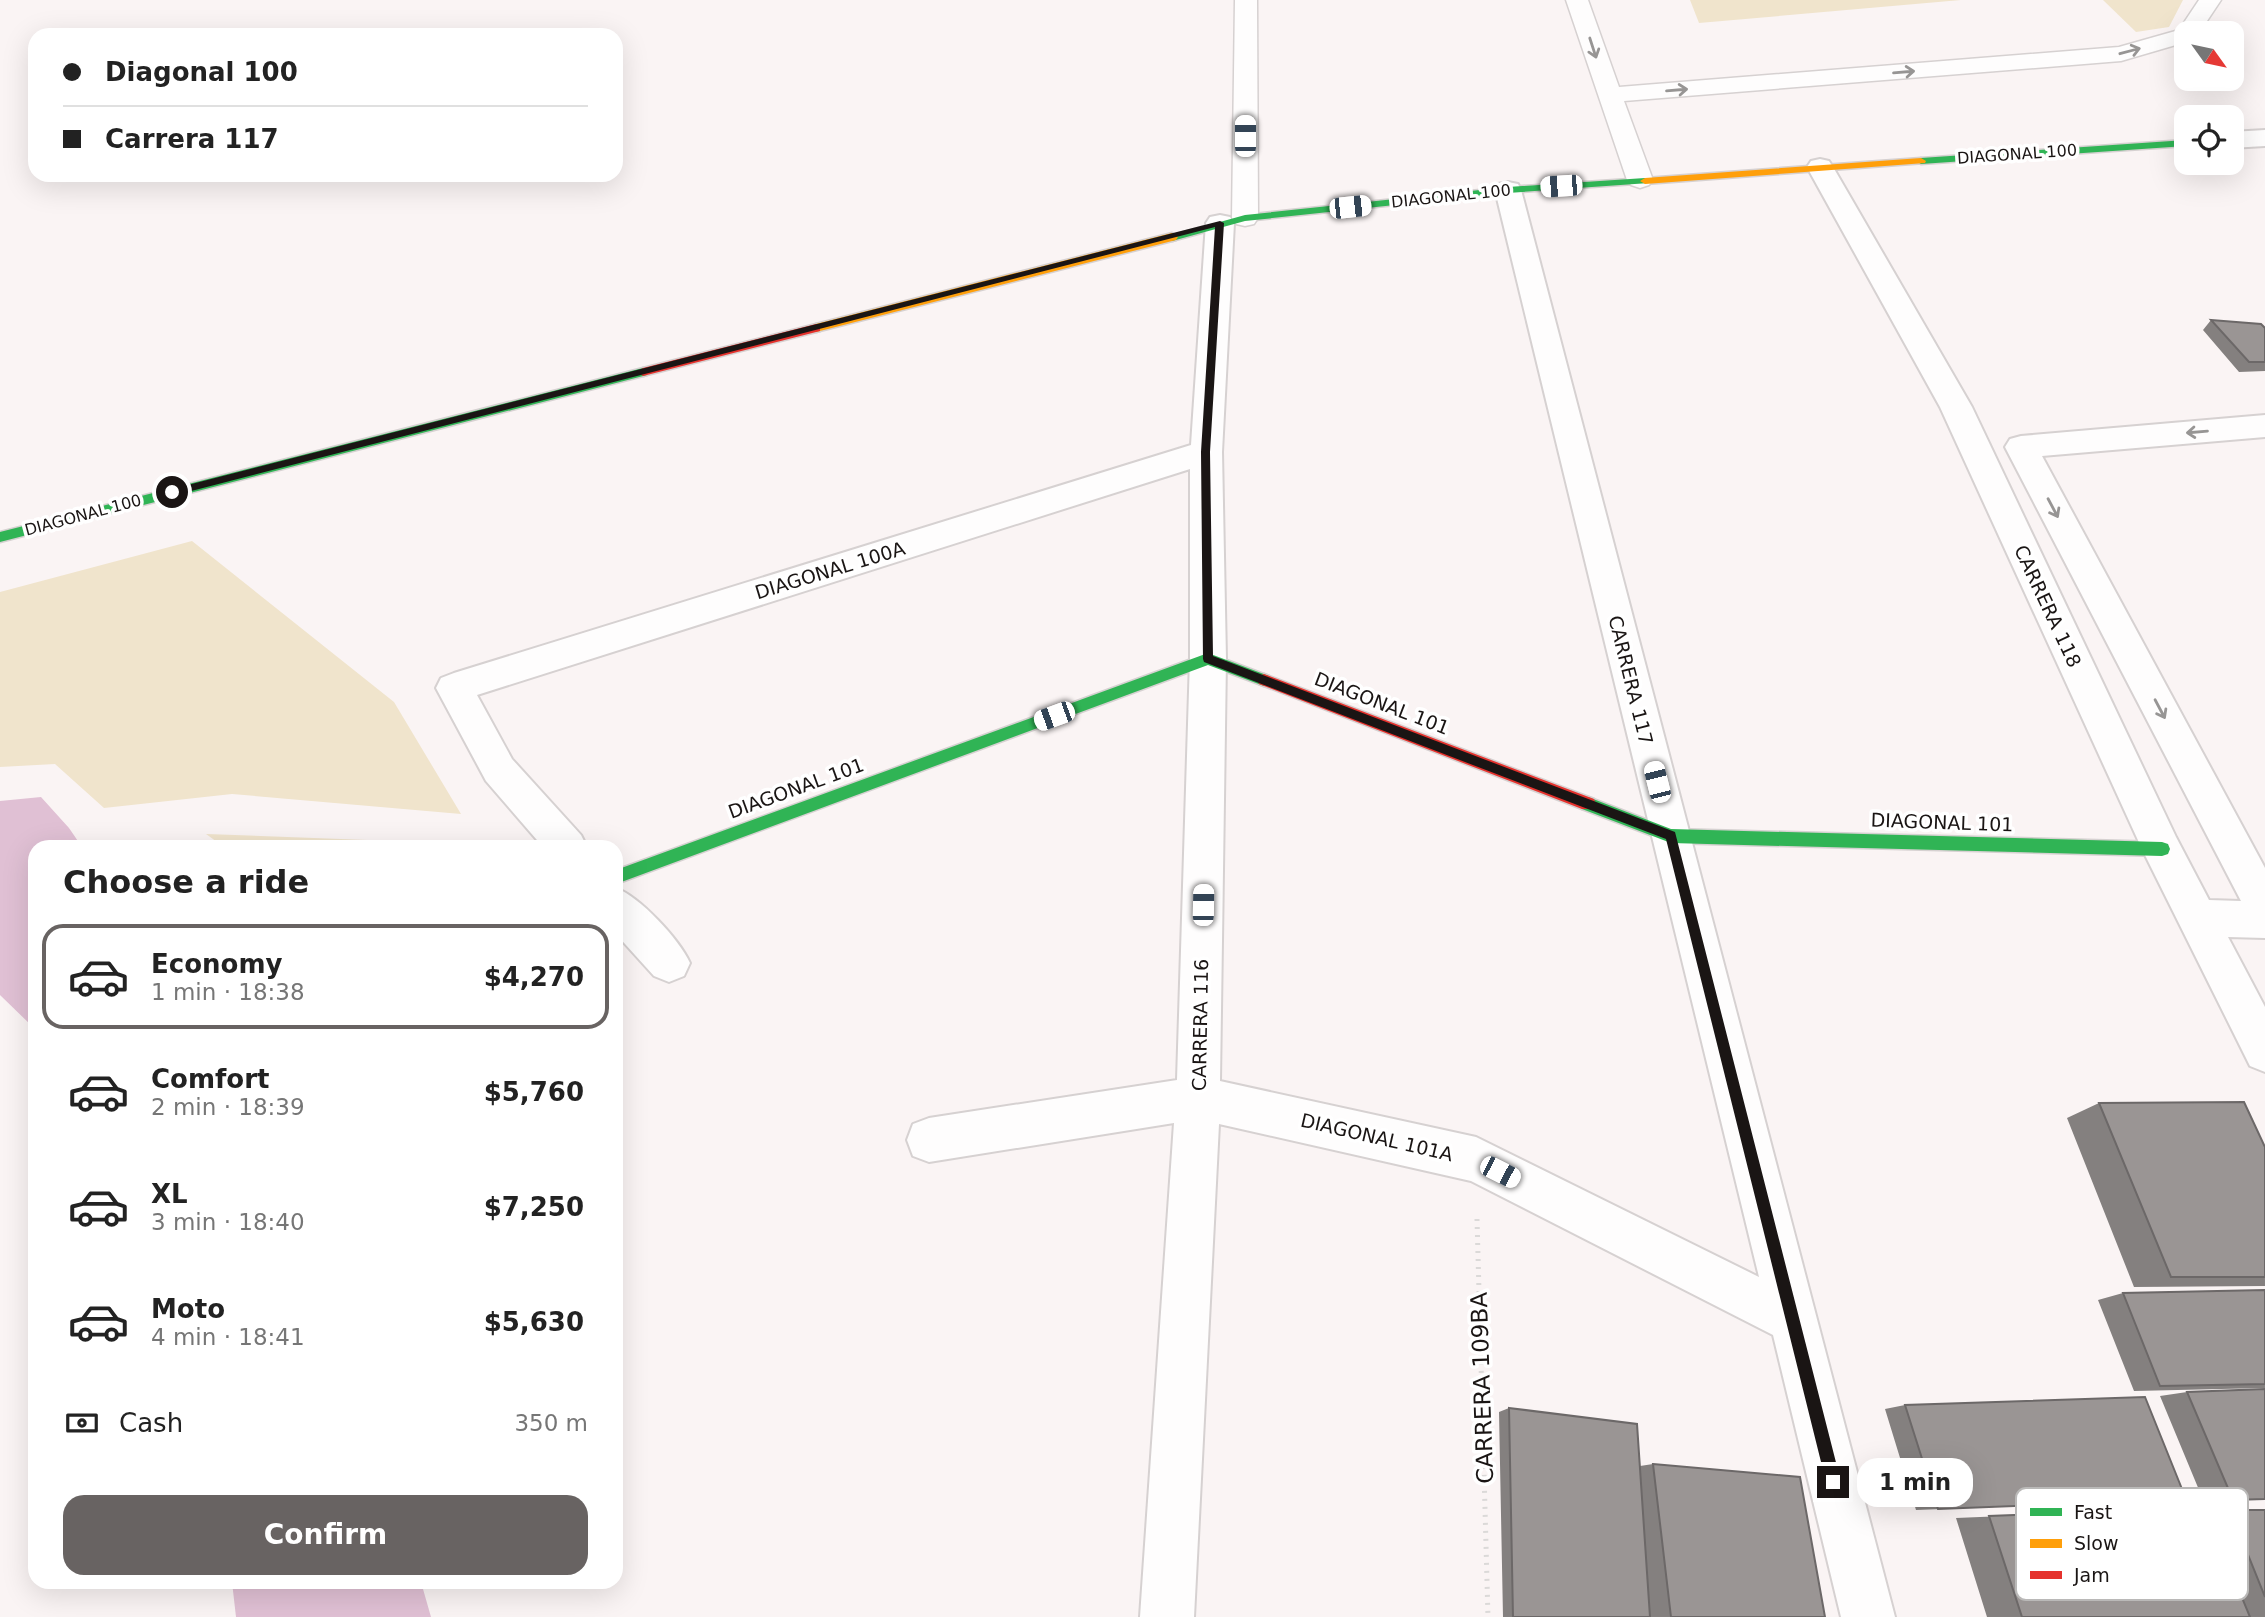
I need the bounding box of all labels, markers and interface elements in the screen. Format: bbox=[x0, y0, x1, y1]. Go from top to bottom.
north arrow bbox=[2174, 21, 2244, 91]
map controls bbox=[2174, 21, 2244, 175]
one-way arrow bbox=[1588, 36, 1600, 58]
one-way arrow bbox=[2118, 44, 2141, 57]
text: Diagonal 100 bbox=[105, 57, 298, 87]
one-way arrow bbox=[1892, 65, 1915, 78]
one-way arrow bbox=[1665, 83, 1688, 96]
button: locate bbox=[2174, 105, 2244, 175]
car bbox=[1235, 115, 1256, 157]
text: Carrera 117 bbox=[105, 124, 279, 154]
street label: DIAGONAL 100 bbox=[1956, 140, 2078, 168]
car bbox=[1540, 174, 1583, 198]
street label: DIAGONAL 100 bbox=[1390, 180, 1512, 212]
car bbox=[1329, 194, 1372, 220]
one-way arrow bbox=[2186, 426, 2209, 439]
route start bbox=[156, 476, 188, 508]
street label: DIAGONAL 100 bbox=[23, 490, 143, 540]
one-way arrow bbox=[2046, 497, 2060, 517]
street label: DIAGONAL 100A bbox=[752, 537, 908, 603]
street label: CARRERA 118 bbox=[2010, 541, 2086, 671]
street label: CARRERA 117 bbox=[1604, 613, 1658, 747]
street label: DIAGONAL 101 bbox=[1311, 667, 1453, 739]
one-way arrow bbox=[2153, 698, 2167, 718]
car bbox=[1031, 699, 1078, 733]
street label: DIAGONAL 101 bbox=[725, 753, 867, 823]
car bbox=[1642, 759, 1673, 805]
street label: DIAGONAL 101 bbox=[1870, 809, 2014, 835]
text: Choose a ride bbox=[63, 863, 309, 901]
car bbox=[1193, 884, 1214, 926]
icon: car bbox=[67, 945, 130, 1008]
text: Economy bbox=[151, 949, 282, 979]
street label: CARRERA 116 bbox=[1188, 959, 1212, 1091]
text: $4,270 bbox=[484, 962, 584, 992]
text: 1 min · 18:38 bbox=[151, 979, 305, 1005]
icon: car bbox=[67, 1060, 130, 1123]
text: Comfort bbox=[151, 1064, 269, 1094]
text: $5,760 bbox=[484, 1077, 584, 1107]
text: 2 min · 18:39 bbox=[151, 1094, 305, 1120]
street label: DIAGONAL 101A bbox=[1299, 1109, 1455, 1165]
car bbox=[1477, 1153, 1524, 1191]
icon: car bbox=[67, 1175, 130, 1238]
text: XL bbox=[151, 1179, 188, 1209]
text: $7,250 bbox=[484, 1192, 584, 1222]
text: 3 min · 18:40 bbox=[151, 1209, 305, 1235]
icon: car bbox=[67, 1290, 130, 1353]
street label: CARRERA 109BA bbox=[1466, 1291, 1498, 1484]
text: Moto bbox=[151, 1294, 225, 1324]
text: $5,630 bbox=[484, 1307, 584, 1337]
text: 4 min · 18:41 bbox=[151, 1324, 305, 1350]
icon: cash bbox=[63, 1404, 101, 1442]
text: Cash bbox=[119, 1408, 183, 1438]
text: 350 m bbox=[514, 1410, 588, 1436]
callout: 1 min bbox=[1857, 1458, 1973, 1506]
route end bbox=[1817, 1466, 1849, 1498]
text: 1 min bbox=[1879, 1469, 1951, 1495]
legend bbox=[2016, 1488, 2248, 1600]
button: Confirm bbox=[63, 1495, 588, 1575]
text: Fast bbox=[2074, 1501, 2112, 1523]
text: Slow bbox=[2074, 1532, 2119, 1554]
text: Jam bbox=[2073, 1564, 2110, 1586]

